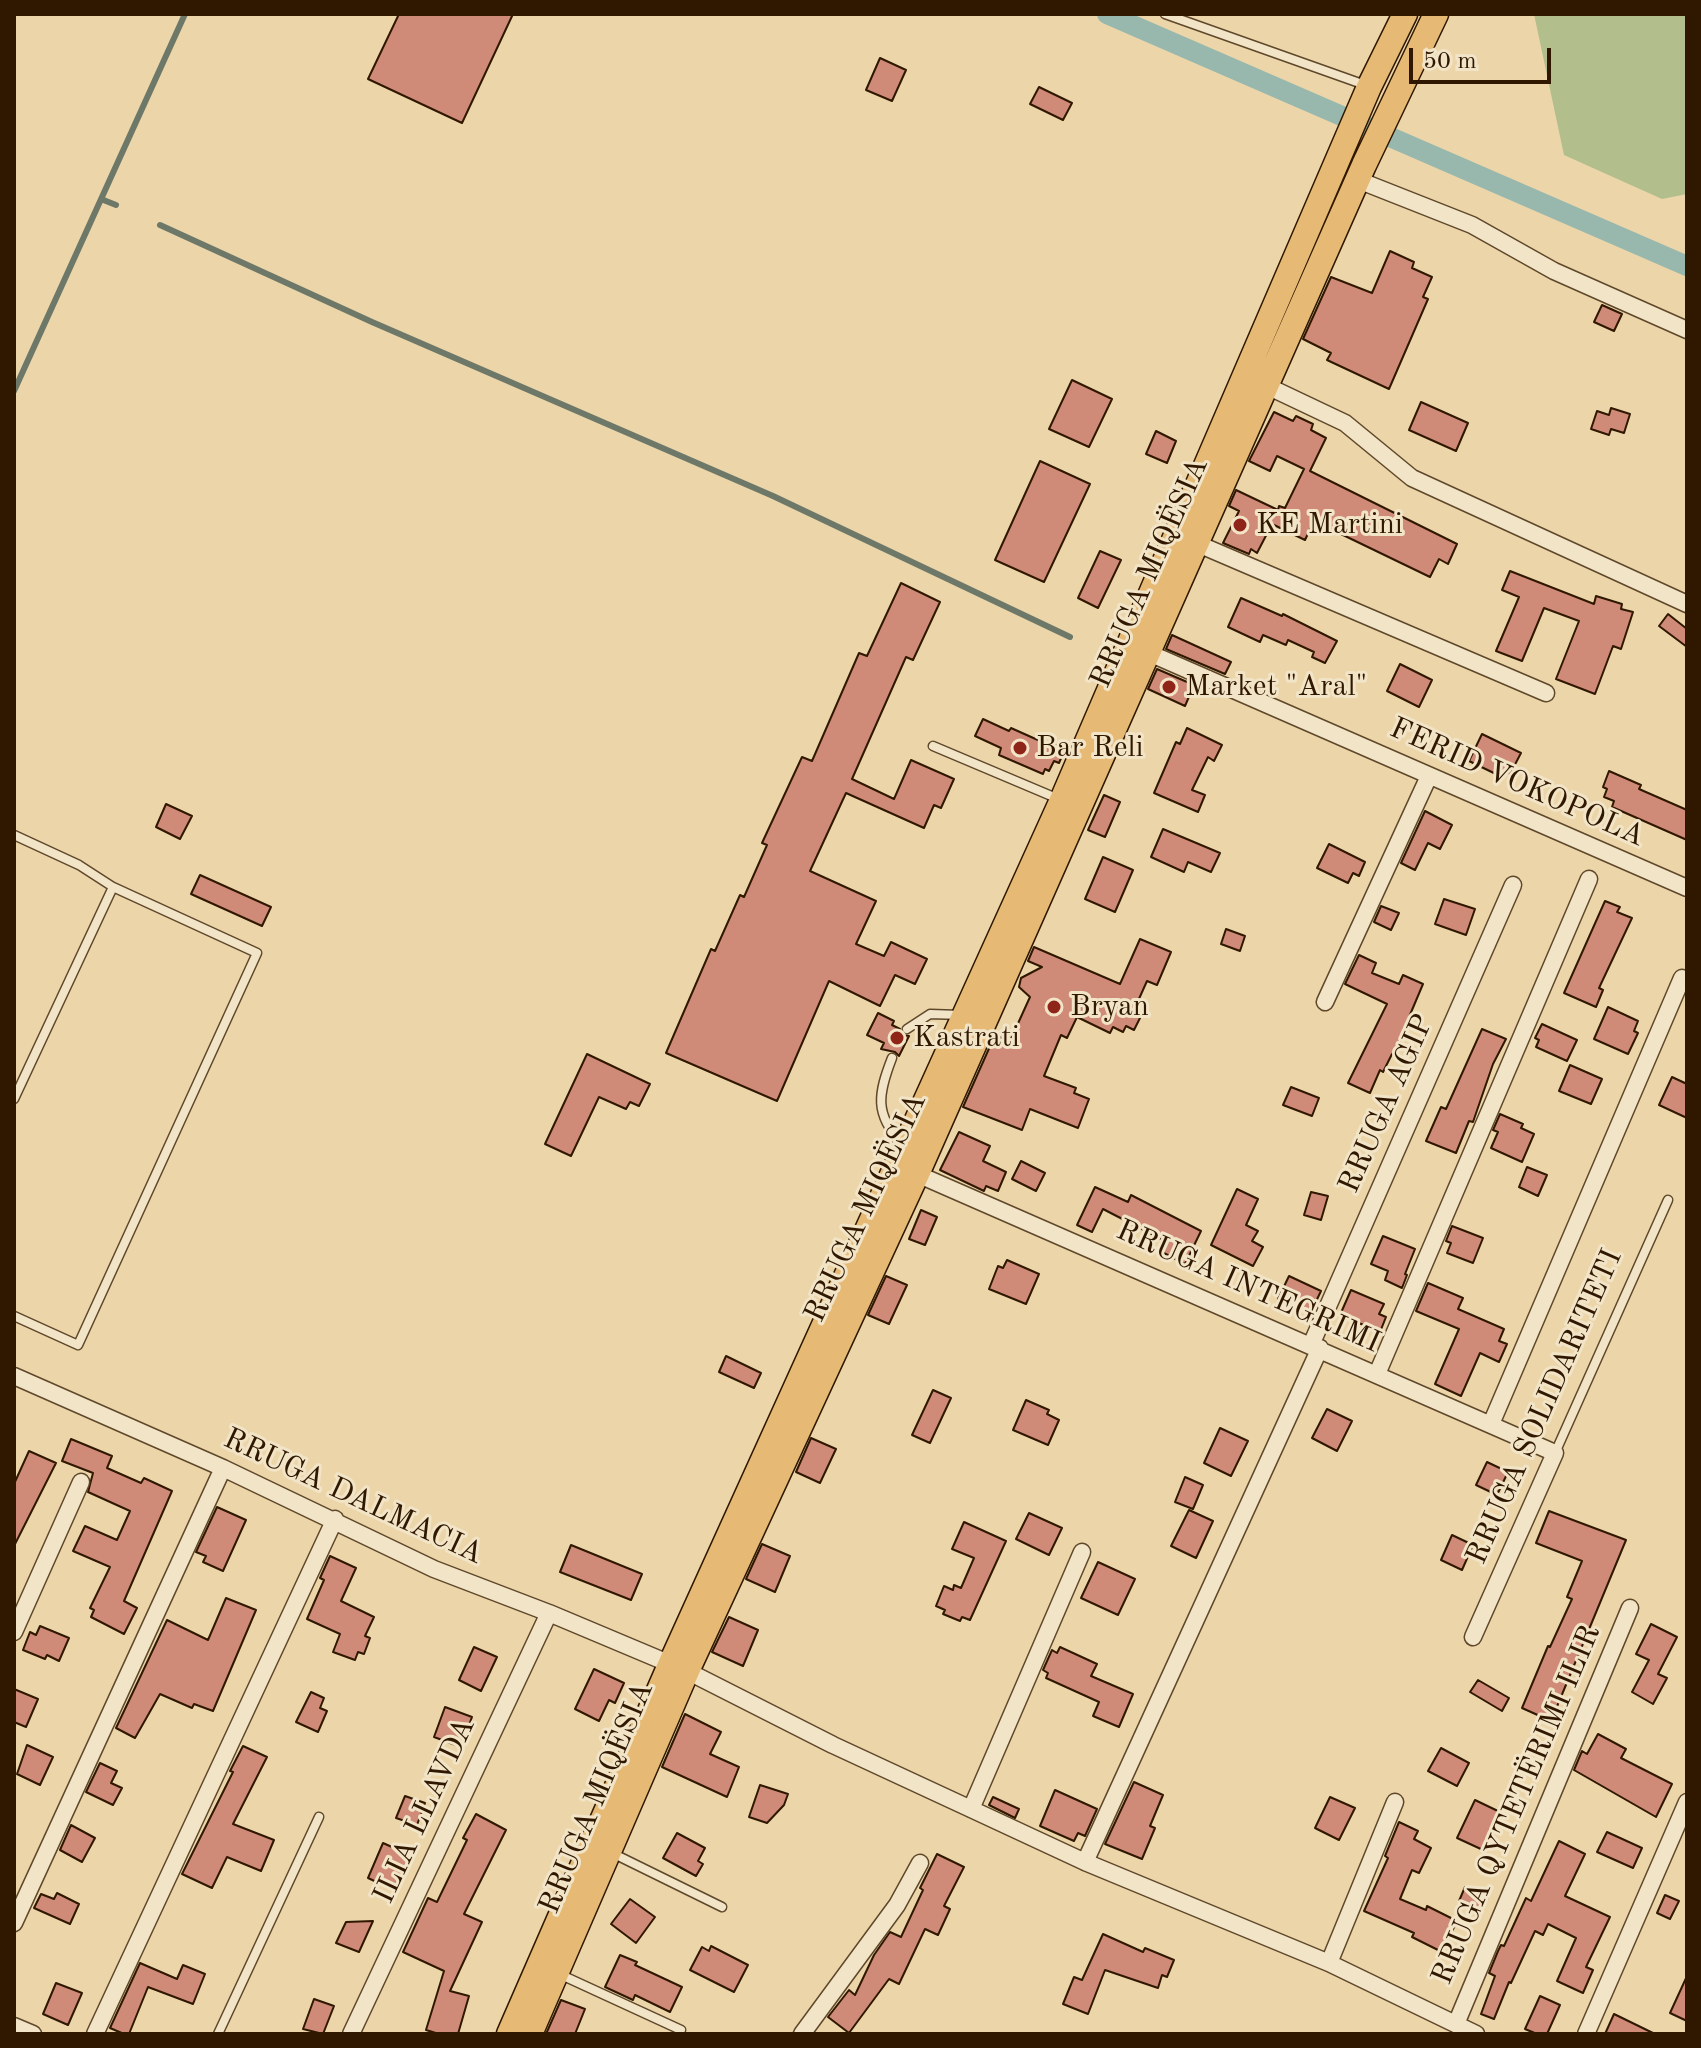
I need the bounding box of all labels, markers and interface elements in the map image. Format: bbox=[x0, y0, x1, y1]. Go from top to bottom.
scale bar bbox=[1413, 32, 1555, 82]
text: 50 m bbox=[1423, 50, 1477, 74]
street label: RRUGA MIQËSIA bbox=[1083, 452, 1217, 694]
place label: KE Martini bbox=[1256, 507, 1403, 543]
marker: KE Martini bbox=[1231, 516, 1249, 534]
place label: Market "Aral" bbox=[1185, 669, 1367, 705]
marker: Market "Aral" bbox=[1160, 678, 1178, 696]
street label: FERID VOKOPOLA bbox=[1384, 711, 1650, 855]
place label: Bar Reli bbox=[1036, 730, 1144, 766]
marker: Bar Reli bbox=[1011, 739, 1029, 757]
place label: Bryan bbox=[1070, 989, 1149, 1025]
marker: Bryan bbox=[1045, 998, 1063, 1016]
street label: RRUGA AGIP bbox=[1332, 1009, 1442, 1199]
place label: Kastrati bbox=[913, 1020, 1020, 1056]
marker: Kastrati bbox=[888, 1029, 906, 1047]
street label: RRUGA MIQËSIA bbox=[797, 1088, 935, 1328]
street label: RRUGA INTEGRIMI bbox=[1110, 1213, 1386, 1361]
street label: RRUGA SOLIDARITETI bbox=[1459, 1244, 1631, 1570]
street label: RRUGA DALMACIA bbox=[217, 1421, 489, 1573]
street label: RRUGA QYTETËRIMI ILIR bbox=[1425, 1620, 1609, 1990]
street label: RRUGA MIQËSIA bbox=[532, 1677, 662, 1919]
street label: ILIA LLAVDA bbox=[366, 1712, 484, 1910]

